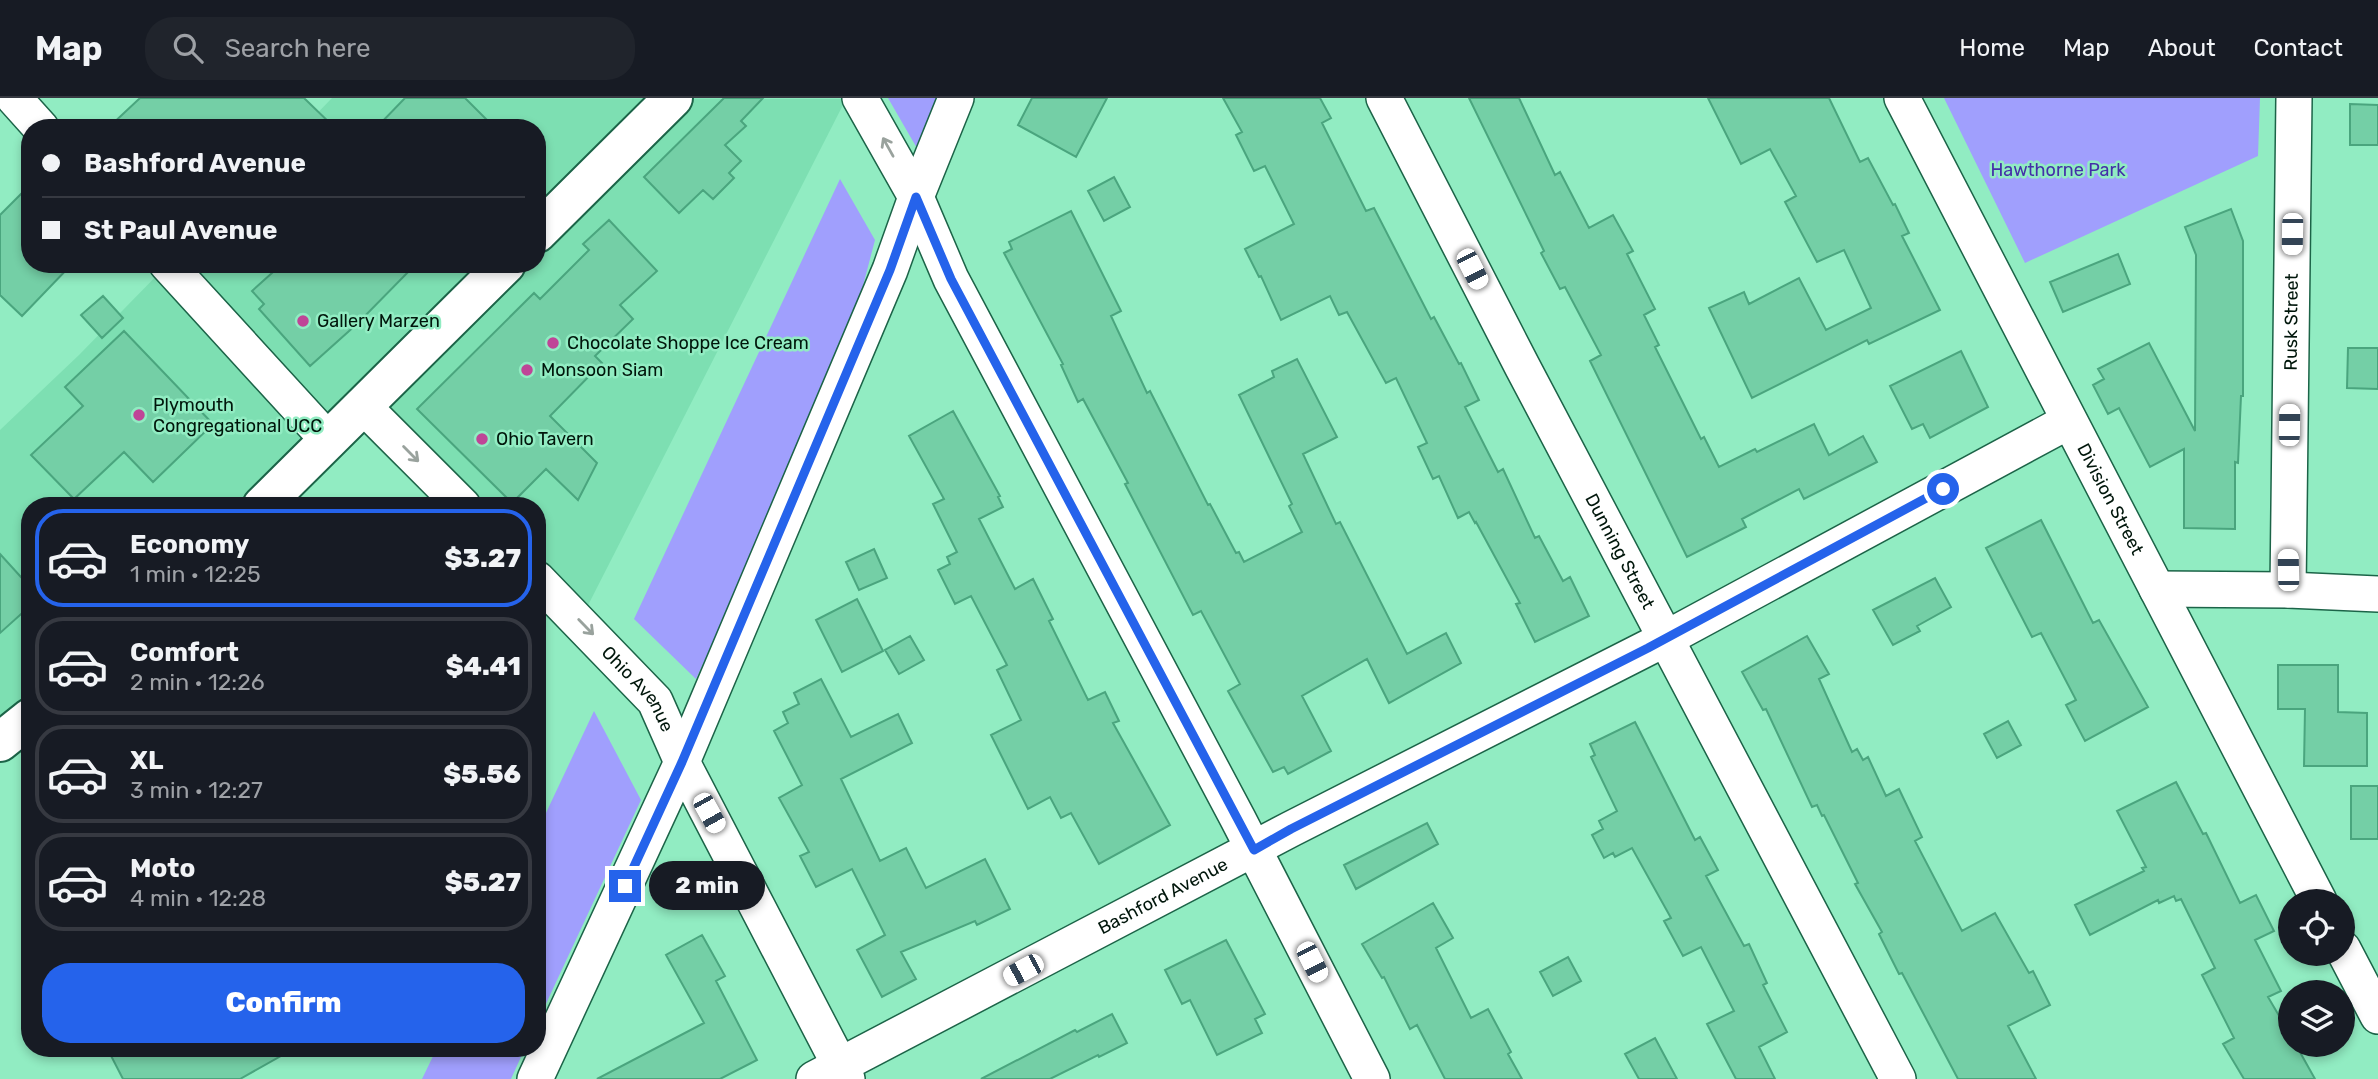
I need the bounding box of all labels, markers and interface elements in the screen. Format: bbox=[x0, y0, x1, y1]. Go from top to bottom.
search box bbox=[145, 17, 635, 80]
text: Map bbox=[35, 29, 103, 68]
icon: search bbox=[169, 29, 207, 67]
text: Search here bbox=[225, 33, 370, 64]
text: Home bbox=[1959, 34, 2025, 62]
text: Map bbox=[2063, 34, 2110, 62]
text: About bbox=[2148, 34, 2216, 62]
text: Contact bbox=[2254, 34, 2343, 62]
one-way arrow bbox=[881, 138, 895, 158]
text: Bashford Avenue bbox=[84, 148, 306, 179]
park label: Hawthorne Park bbox=[1990, 159, 2126, 181]
car bbox=[2282, 213, 2303, 255]
text: St Paul Avenue bbox=[84, 215, 277, 246]
car bbox=[1454, 246, 1491, 292]
street label: Rusk Street bbox=[2280, 273, 2303, 371]
place label: Gallery Marzen bbox=[317, 310, 440, 332]
marker: Gallery Marzen bbox=[295, 313, 311, 329]
place label: Chocolate Shoppe Ice Cream bbox=[567, 332, 809, 354]
marker: Chocolate Shoppe Ice Cream bbox=[545, 335, 561, 351]
place label: Monsoon Siam bbox=[541, 359, 663, 381]
marker: Monsoon Siam bbox=[519, 362, 535, 378]
place label: Plymouth Congregational UCC bbox=[153, 394, 322, 437]
car bbox=[2279, 404, 2300, 446]
marker: Plymouth Congregational UCC bbox=[131, 407, 147, 423]
place label: Ohio Tavern bbox=[496, 428, 594, 450]
marker: Ohio Tavern bbox=[474, 431, 490, 447]
street label: Division Street bbox=[2072, 440, 2148, 559]
one-way arrow bbox=[403, 446, 420, 463]
route start bbox=[1927, 473, 1959, 505]
street label: Dunning Street bbox=[1580, 490, 1659, 613]
icon: car bbox=[46, 527, 109, 590]
text: Economy bbox=[130, 529, 249, 560]
text: $3.27 bbox=[444, 543, 521, 574]
car bbox=[2278, 549, 2299, 591]
text: 1 min · 12:25 bbox=[130, 560, 261, 588]
one-way arrow bbox=[577, 618, 594, 635]
icon: car bbox=[46, 635, 109, 698]
text: Comfort bbox=[130, 637, 239, 668]
street label: Ohio Avenue bbox=[597, 641, 678, 735]
text: $4.41 bbox=[446, 651, 521, 682]
text: 2 min · 12:26 bbox=[130, 668, 265, 696]
icon: car bbox=[46, 743, 109, 806]
text: XL bbox=[130, 745, 163, 776]
text: $5.56 bbox=[443, 759, 521, 790]
text: 3 min · 12:27 bbox=[130, 776, 263, 804]
car bbox=[690, 790, 729, 836]
icon: car bbox=[46, 851, 109, 914]
text: Moto bbox=[130, 853, 195, 884]
street label: Bashford Avenue bbox=[1094, 853, 1232, 939]
callout: 2 min bbox=[650, 862, 765, 910]
text: $5.27 bbox=[445, 867, 521, 898]
route end bbox=[609, 870, 641, 902]
text: 2 min bbox=[675, 871, 739, 899]
text: 4 min · 12:28 bbox=[130, 884, 266, 912]
map controls bbox=[2278, 889, 2355, 1057]
button: locate bbox=[2278, 889, 2355, 966]
car bbox=[1294, 939, 1331, 985]
car bbox=[1000, 951, 1047, 989]
button: Confirm bbox=[42, 963, 525, 1043]
button: layers bbox=[2278, 980, 2355, 1057]

